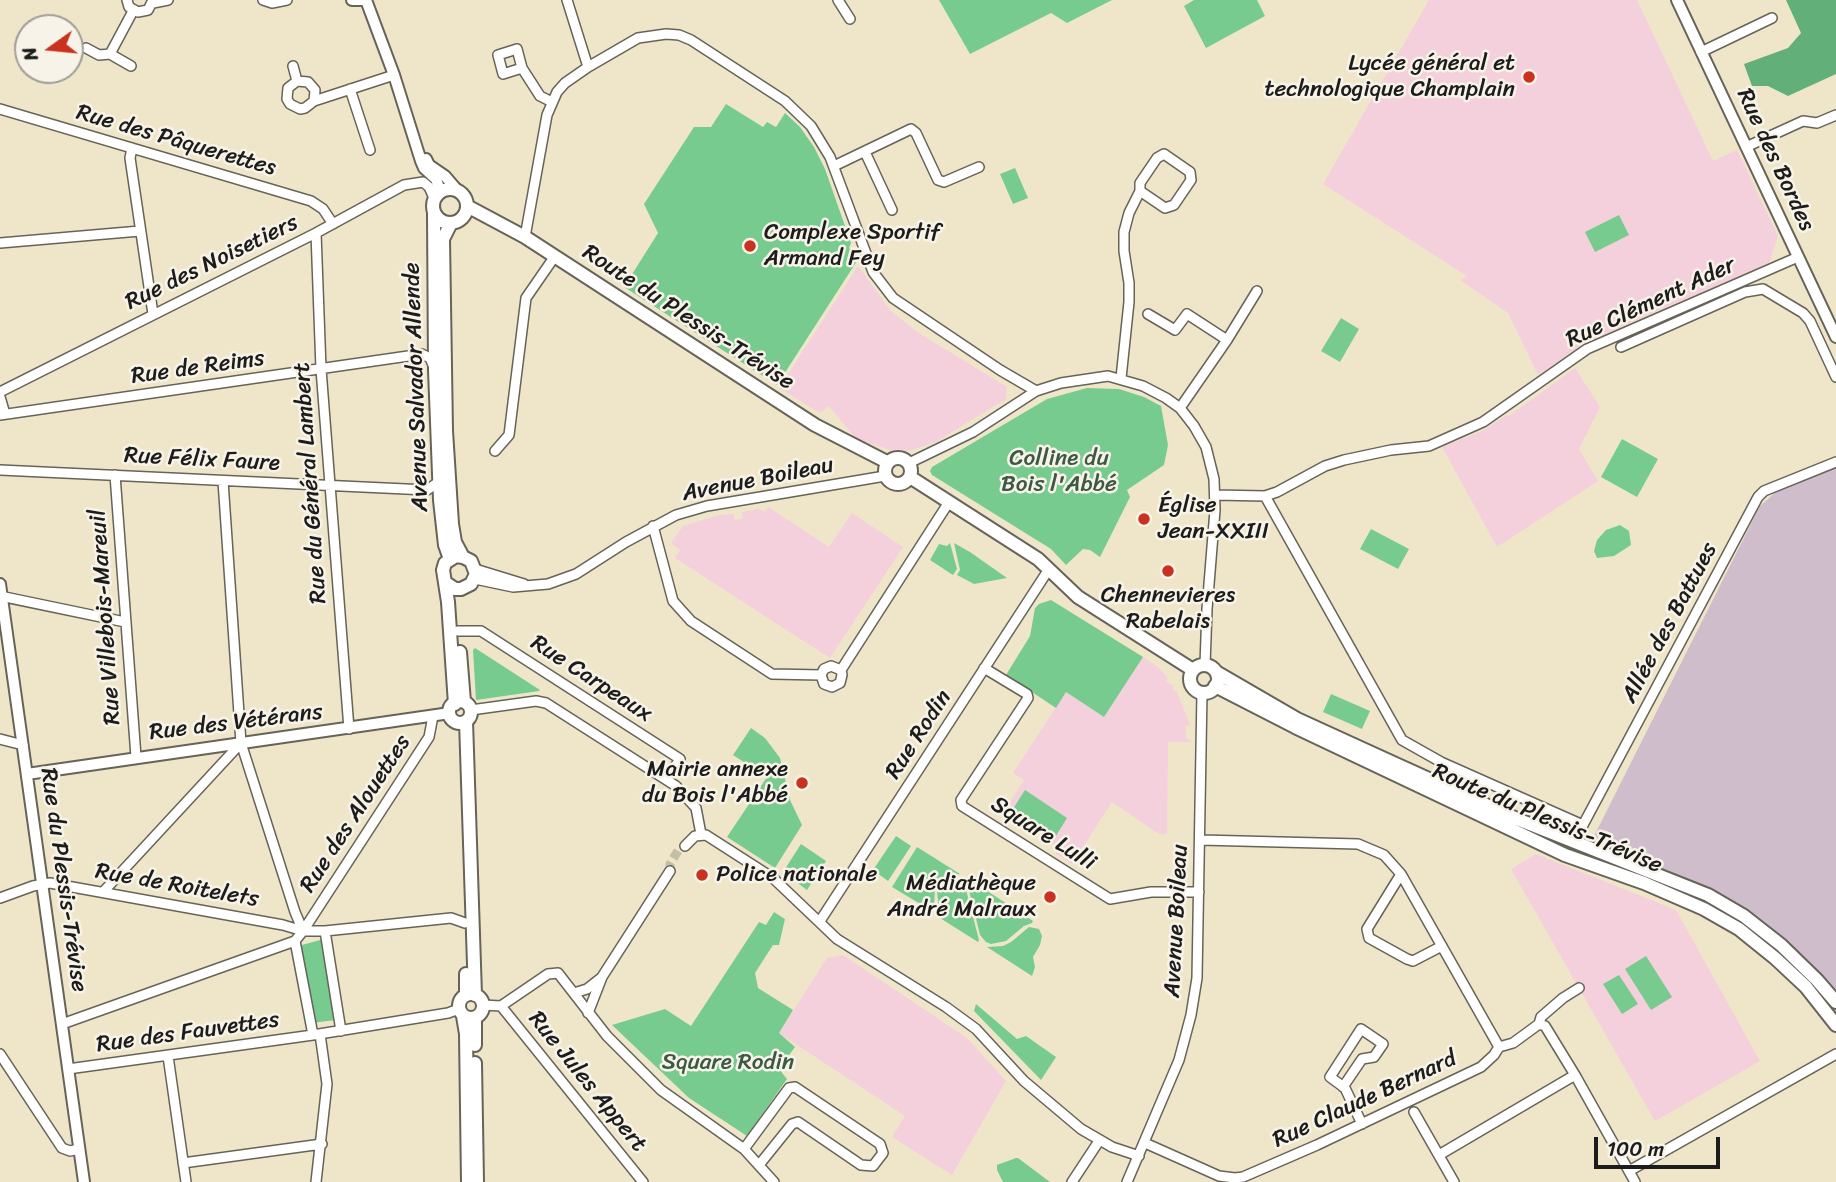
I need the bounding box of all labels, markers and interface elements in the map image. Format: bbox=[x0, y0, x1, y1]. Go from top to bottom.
north arrow bbox=[14, 14, 84, 84]
text: N bbox=[13, 43, 48, 65]
place label: Lycée général et technologique Champlain bbox=[1264, 50, 1515, 104]
marker: Lycée général et technologique Champlain bbox=[1521, 69, 1537, 85]
street label: Rue des Bordes bbox=[1730, 85, 1820, 235]
street label: Rue des Pâquerettes bbox=[73, 99, 279, 183]
street label: Rue des Noisetiers bbox=[121, 209, 303, 317]
place label: Complexe Sportif Armand Fey bbox=[764, 219, 941, 273]
marker: Complexe Sportif Armand Fey bbox=[742, 238, 758, 254]
street label: Route du Plessis-Trévise bbox=[577, 239, 799, 397]
street label: Rue Clément Ader bbox=[1562, 252, 1740, 354]
street label: Avenue Salvador Allende bbox=[399, 262, 435, 512]
street label: Rue de Reims bbox=[130, 345, 266, 391]
street label: Rue du Général Lambert bbox=[289, 361, 333, 605]
street label: Rue Félix Faure bbox=[123, 442, 281, 478]
park label: Colline du Bois l'Abbé bbox=[1001, 445, 1117, 499]
street label: Avenue Boileau bbox=[680, 452, 836, 508]
place label: Église Jean-XXIII bbox=[1158, 492, 1269, 546]
street label: Rue Villebois-Mareuil bbox=[85, 508, 127, 726]
marker: Église Jean-XXIII bbox=[1136, 511, 1152, 527]
street label: Allée des Battues bbox=[1616, 538, 1724, 708]
marker: Chennevieres Rabelais bbox=[1160, 563, 1176, 579]
place label: Chennevieres Rabelais bbox=[1101, 582, 1235, 636]
street label: Rue Carpeaux bbox=[525, 630, 657, 728]
street label: Rue Rodin bbox=[880, 685, 958, 785]
street label: Rue des Vétérans bbox=[148, 699, 324, 747]
street label: Rue des Alouettes bbox=[295, 730, 417, 898]
place label: Mairie annexe du Bois l'Abbé bbox=[642, 756, 788, 810]
street label: Route du Plessis-Trévise bbox=[1428, 758, 1666, 880]
street label: Rue du Plessis-Trévise bbox=[34, 766, 92, 994]
marker: Mairie annexe du Bois l'Abbé bbox=[794, 775, 810, 791]
street label: Square Lulli bbox=[985, 791, 1101, 877]
street label: Avenue Boileau bbox=[1159, 844, 1195, 998]
street label: Rue de Roitelets bbox=[93, 858, 261, 914]
place label: Police nationale bbox=[716, 861, 877, 889]
marker: Police nationale bbox=[694, 867, 710, 883]
place label: Médiathèque André Malraux bbox=[887, 870, 1036, 924]
marker: Médiathèque André Malraux bbox=[1042, 889, 1058, 905]
street label: Rue Jules Appert bbox=[522, 1006, 652, 1158]
street label: Rue des Fauvettes bbox=[95, 1007, 281, 1059]
street label: Rue Claude Bernard bbox=[1269, 1045, 1461, 1155]
park label: Square Rodin bbox=[662, 1049, 794, 1077]
scale bar bbox=[1598, 1122, 1724, 1166]
text: 100 m bbox=[1607, 1130, 1664, 1168]

